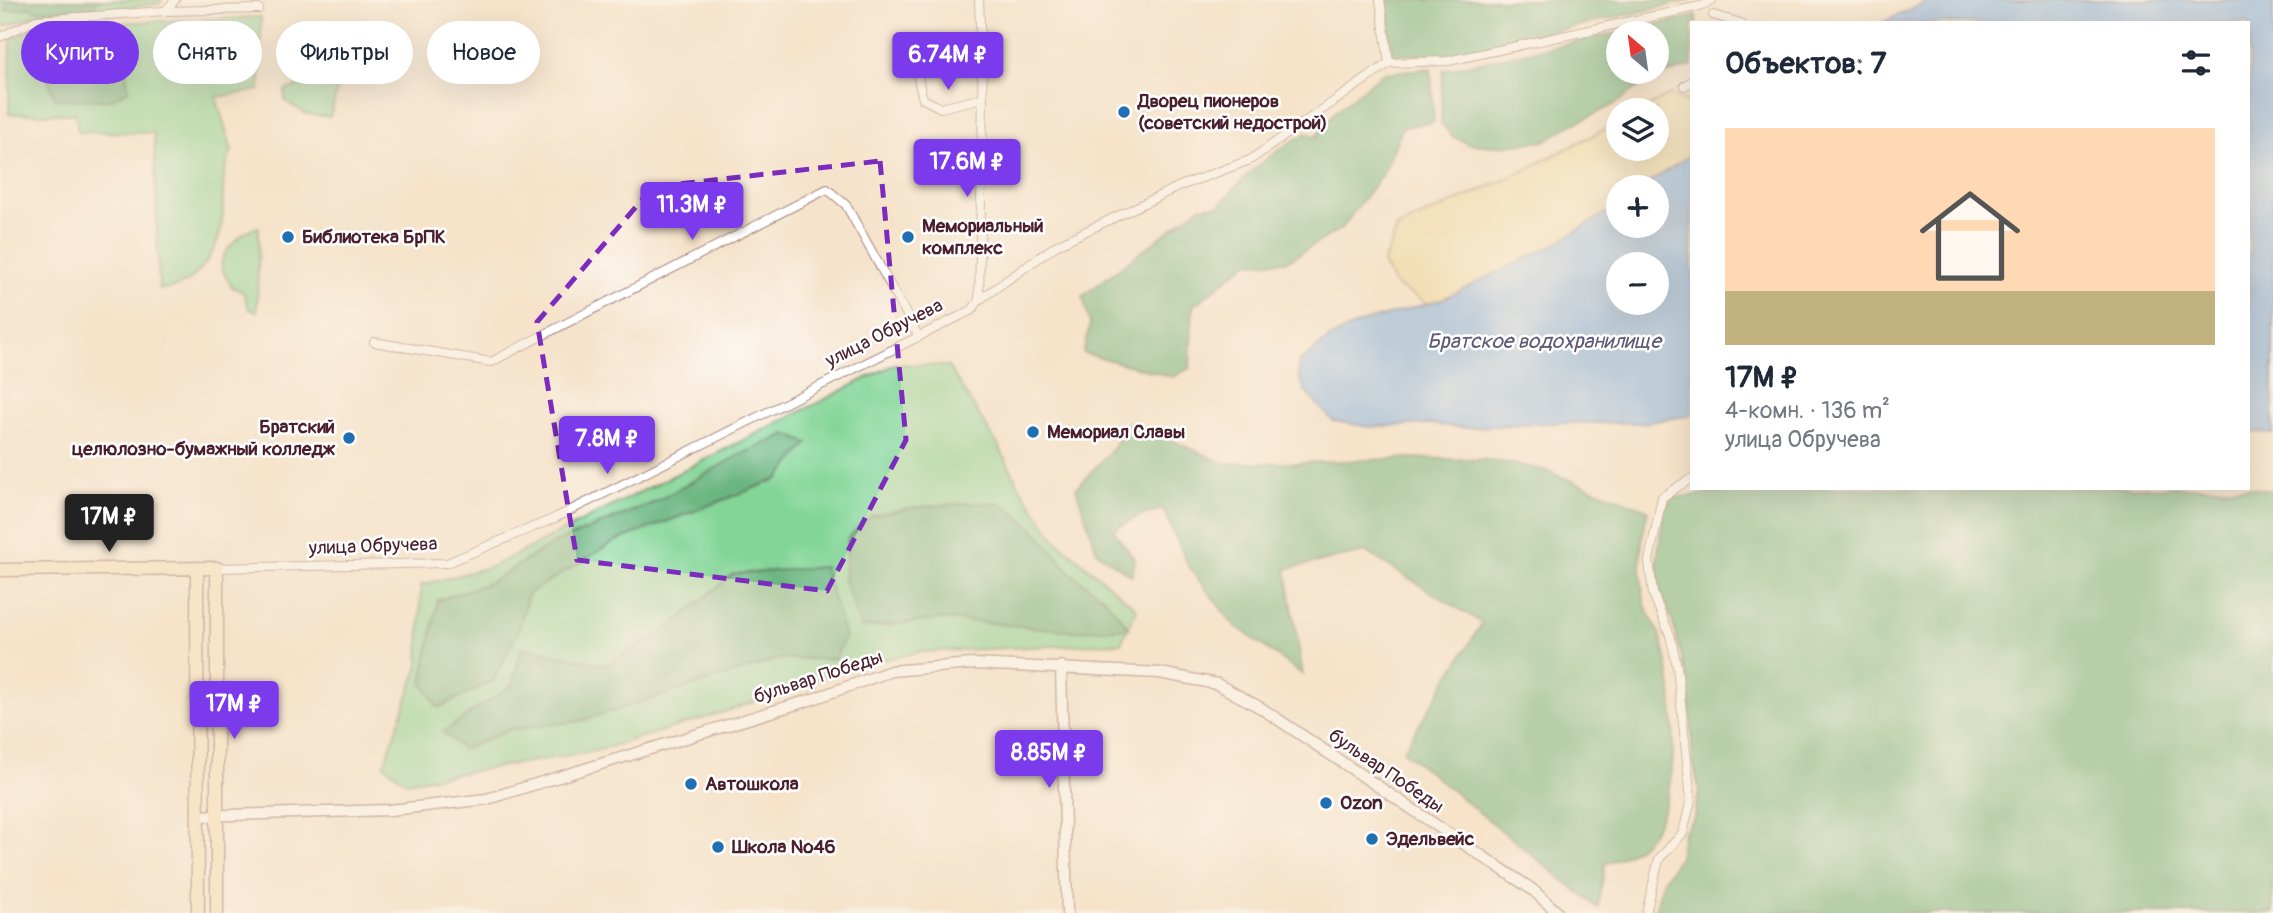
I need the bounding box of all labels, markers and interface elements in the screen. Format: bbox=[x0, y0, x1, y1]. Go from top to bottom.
chip: Купить bbox=[21, 21, 139, 84]
chip: Снять bbox=[153, 21, 262, 84]
chip: Фильтры bbox=[276, 21, 413, 84]
chip: Новое bbox=[427, 21, 540, 84]
north arrow bbox=[1606, 21, 1670, 84]
map controls bbox=[1606, 21, 1669, 315]
pin: 6.74M ₽ bbox=[883, 32, 1013, 92]
text: 6.74M ₽ bbox=[908, 40, 988, 69]
icon: filters bbox=[2177, 44, 2215, 82]
text: Объектов: 7 bbox=[1725, 45, 1886, 82]
place label: Дворец пионеров (советский недострой) bbox=[1137, 89, 1328, 135]
button: layers bbox=[1606, 98, 1669, 161]
marker: Дворец пионеров (советский недострой) bbox=[1116, 104, 1132, 120]
pin: 17.6M ₽ bbox=[902, 140, 1032, 199]
text: 17.6M ₽ bbox=[930, 147, 1004, 176]
icon: home bbox=[1907, 173, 2033, 299]
button: + bbox=[1606, 175, 1669, 238]
pin: 11.3M ₽ bbox=[627, 182, 757, 242]
text: 11.3M ₽ bbox=[656, 190, 728, 219]
place label: Мемориальный комплекс bbox=[922, 214, 1044, 260]
place label: Библиотека БрПК bbox=[302, 225, 446, 249]
marker: Библиотека БрПК bbox=[280, 229, 296, 245]
marker: Мемориальный комплекс bbox=[900, 229, 916, 245]
button: − bbox=[1606, 252, 1669, 315]
street label: улица Обручева bbox=[820, 293, 947, 373]
water label: Братское водохранилище bbox=[1427, 328, 1663, 355]
text: 17M ₽ bbox=[1725, 359, 1799, 396]
text: 4-комн. · 136 m² bbox=[1725, 396, 1890, 425]
place label: Братский целюлозно-бумажный колледж bbox=[71, 415, 336, 461]
pin: 7.8M ₽ bbox=[550, 416, 664, 476]
place label: Мемориал Славы bbox=[1047, 420, 1185, 444]
text: 7.8M ₽ bbox=[575, 424, 639, 453]
marker: Мемориал Славы bbox=[1025, 424, 1041, 440]
text: улица Обручева bbox=[1725, 425, 1881, 454]
marker: Братский целюлозно-бумажный колледж bbox=[341, 430, 357, 446]
pin: 17M ₽ bbox=[60, 494, 158, 554]
text: 17M ₽ bbox=[81, 502, 137, 531]
street label: улица Обручева bbox=[307, 532, 438, 560]
street label: бульвар Победы bbox=[750, 645, 886, 709]
pin: 17M ₽ bbox=[185, 682, 283, 741]
text: 17M ₽ bbox=[206, 689, 262, 718]
street label: бульвар Победы bbox=[1324, 723, 1448, 819]
pin: 8.85M ₽ bbox=[984, 730, 1114, 790]
text: 8.85M ₽ bbox=[1011, 738, 1087, 767]
place label: Автошкола bbox=[705, 772, 799, 796]
marker: Автошкола bbox=[683, 776, 699, 792]
place label: Ozon bbox=[1340, 791, 1383, 815]
marker: Ozon bbox=[1318, 795, 1334, 811]
place label: Эдельвейс bbox=[1386, 827, 1475, 851]
marker: Эдельвейс bbox=[1364, 831, 1380, 847]
place label: Школа №46 bbox=[731, 835, 836, 859]
marker: Школа №46 bbox=[710, 839, 726, 855]

